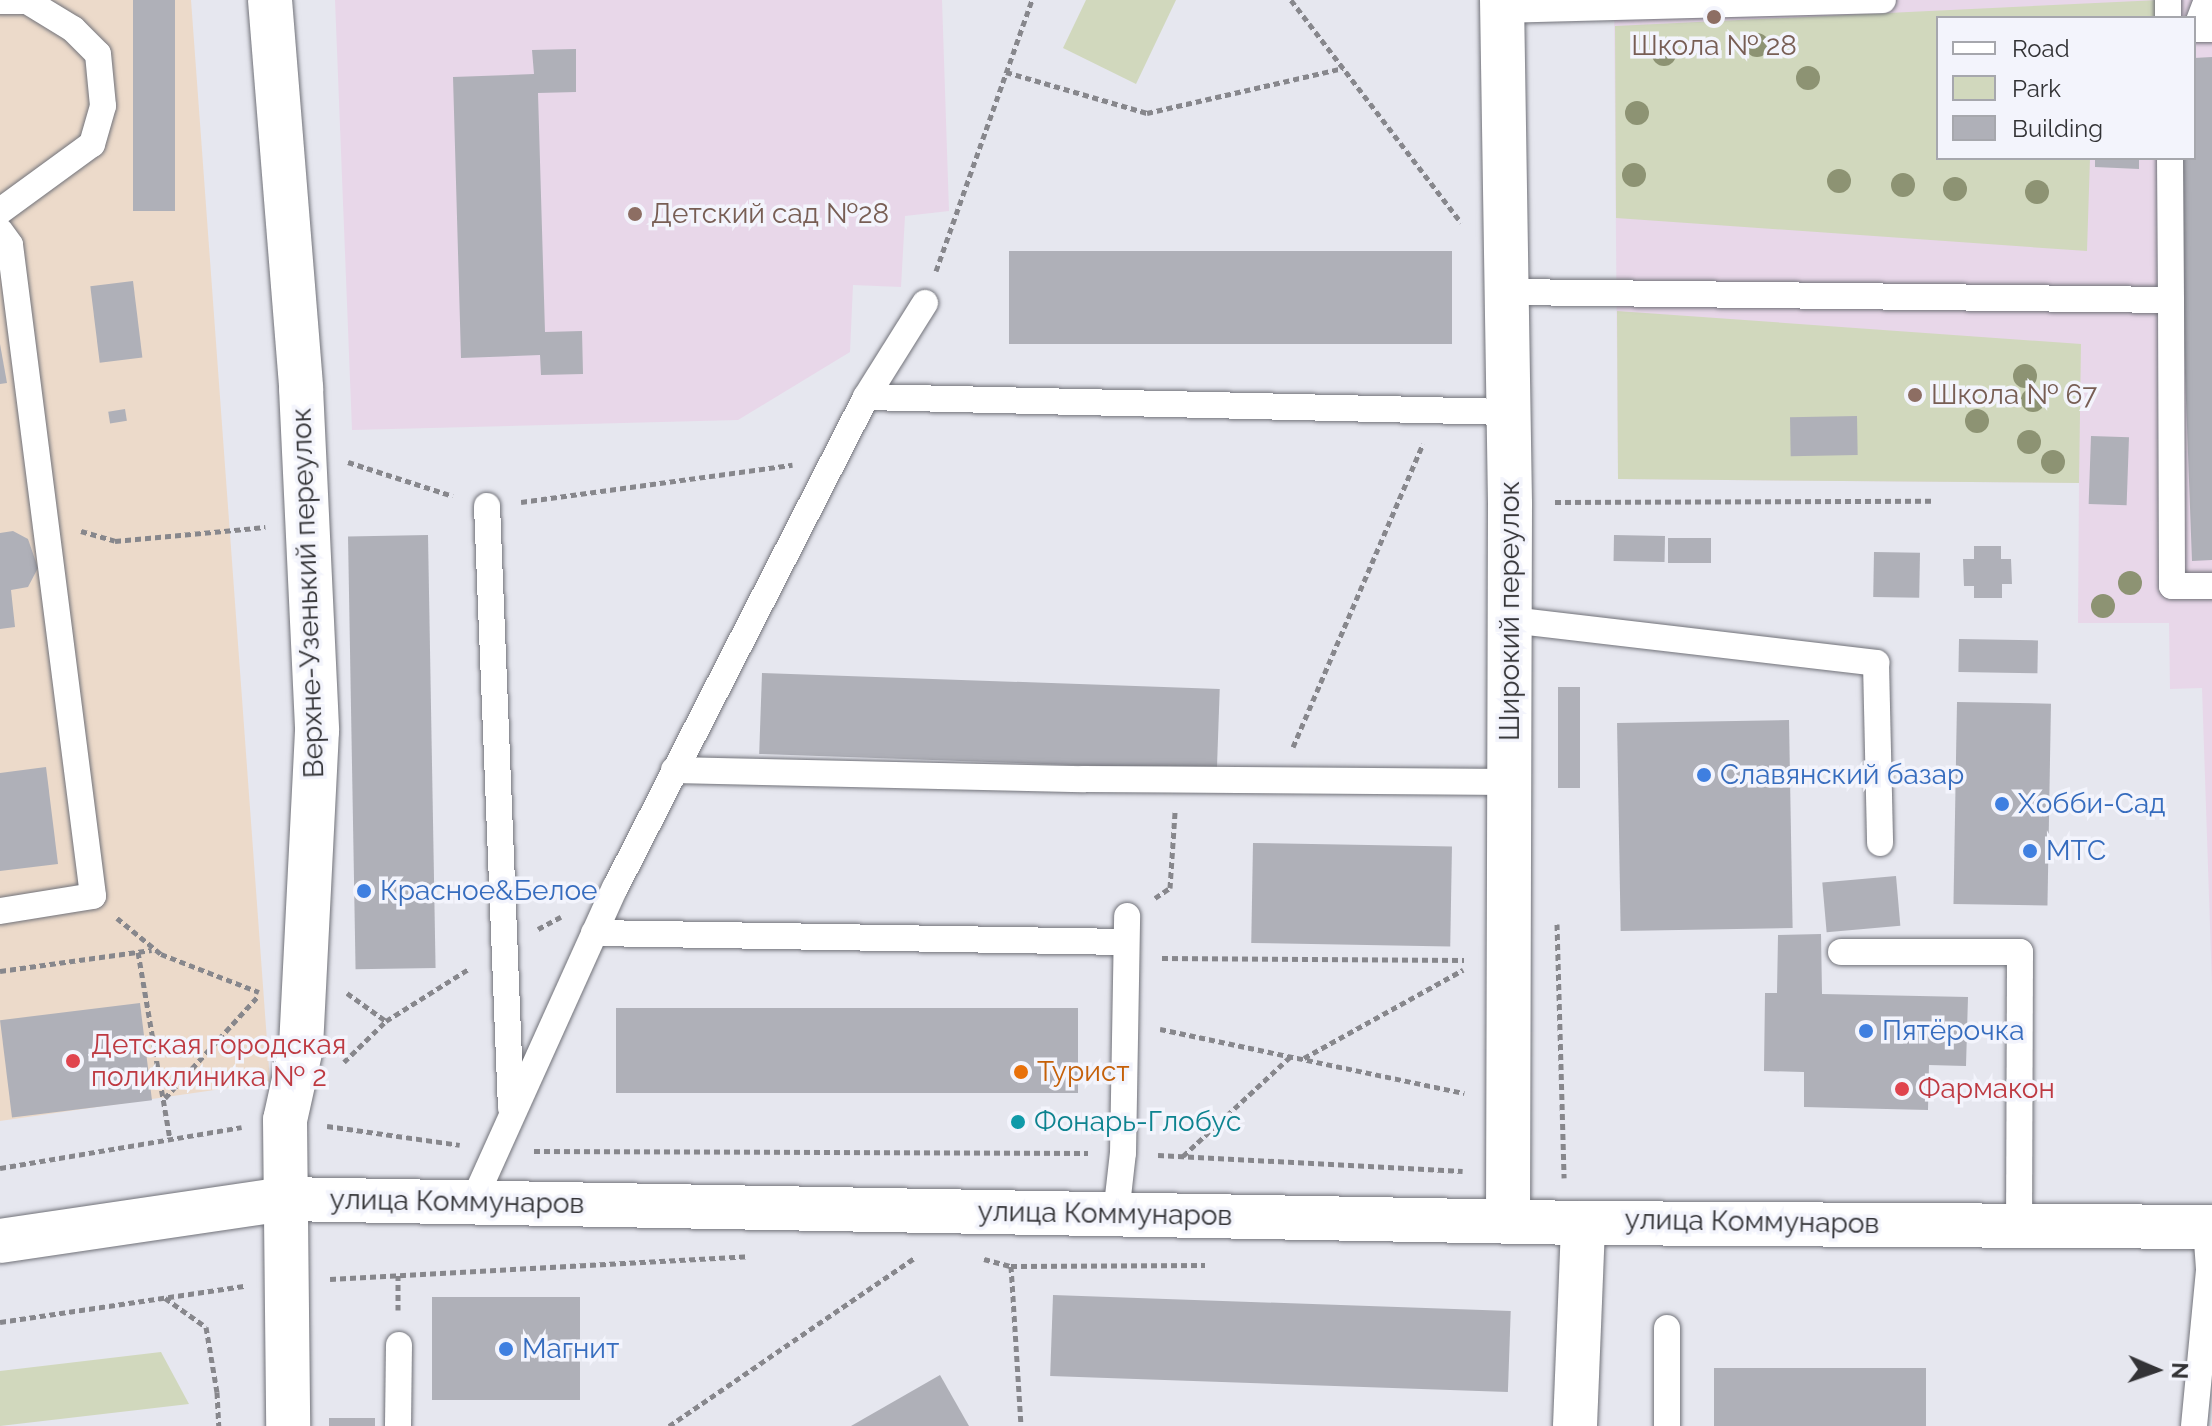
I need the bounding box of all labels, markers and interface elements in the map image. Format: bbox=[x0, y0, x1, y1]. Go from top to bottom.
marker: Школа № 28 bbox=[1705, 8, 1723, 26]
legend bbox=[1936, 16, 2196, 160]
place label: Школа № 28 bbox=[1631, 29, 1797, 63]
text: Road bbox=[2012, 34, 2070, 63]
text: Park bbox=[2012, 74, 2061, 103]
text: Building bbox=[2012, 114, 2103, 143]
place label: Детский сад №28 bbox=[651, 197, 889, 231]
marker: Детский сад №28 bbox=[626, 205, 644, 223]
place label: Школа № 67 bbox=[1931, 378, 2097, 412]
marker: Школа № 67 bbox=[1906, 386, 1924, 404]
street label: Верхне-Узенький переулок bbox=[285, 407, 331, 779]
street label: Широкий переулок bbox=[1493, 481, 1527, 741]
place label: Славянский базар bbox=[1720, 758, 1964, 792]
marker: Славянский базар bbox=[1695, 766, 1713, 784]
place label: Хобби-Сад bbox=[2018, 787, 2166, 821]
marker: Хобби-Сад bbox=[1993, 795, 2011, 813]
place label: МТС bbox=[2046, 834, 2106, 868]
marker: МТС bbox=[2021, 842, 2039, 860]
place label: Красное&Белое bbox=[380, 874, 597, 908]
marker: Красное&Белое bbox=[355, 882, 373, 900]
place label: Пятёрочка bbox=[1882, 1014, 2024, 1048]
marker: Пятёрочка bbox=[1857, 1022, 1875, 1040]
place label: Детская городская поликлиника № 2 bbox=[91, 1028, 346, 1094]
marker: Детская городская поликлиника № 2 bbox=[62, 1050, 84, 1072]
place label: Турист bbox=[1037, 1055, 1130, 1089]
marker: Турист bbox=[1012, 1063, 1030, 1081]
place label: Фармакон bbox=[1918, 1072, 2055, 1106]
marker: Фармакон bbox=[1893, 1080, 1911, 1098]
place label: Фонарь-Глобус bbox=[1034, 1105, 1241, 1139]
marker: Фонарь-Глобус bbox=[1009, 1113, 1027, 1131]
street label: улица Коммунаров bbox=[329, 1183, 585, 1221]
street label: улица Коммунаров bbox=[977, 1195, 1233, 1233]
street label: улица Коммунаров bbox=[1624, 1203, 1880, 1241]
north arrow bbox=[2116, 1330, 2196, 1410]
place label: Магнит bbox=[522, 1332, 619, 1366]
marker: Магнит bbox=[497, 1340, 515, 1358]
text: N bbox=[2167, 1362, 2193, 1380]

